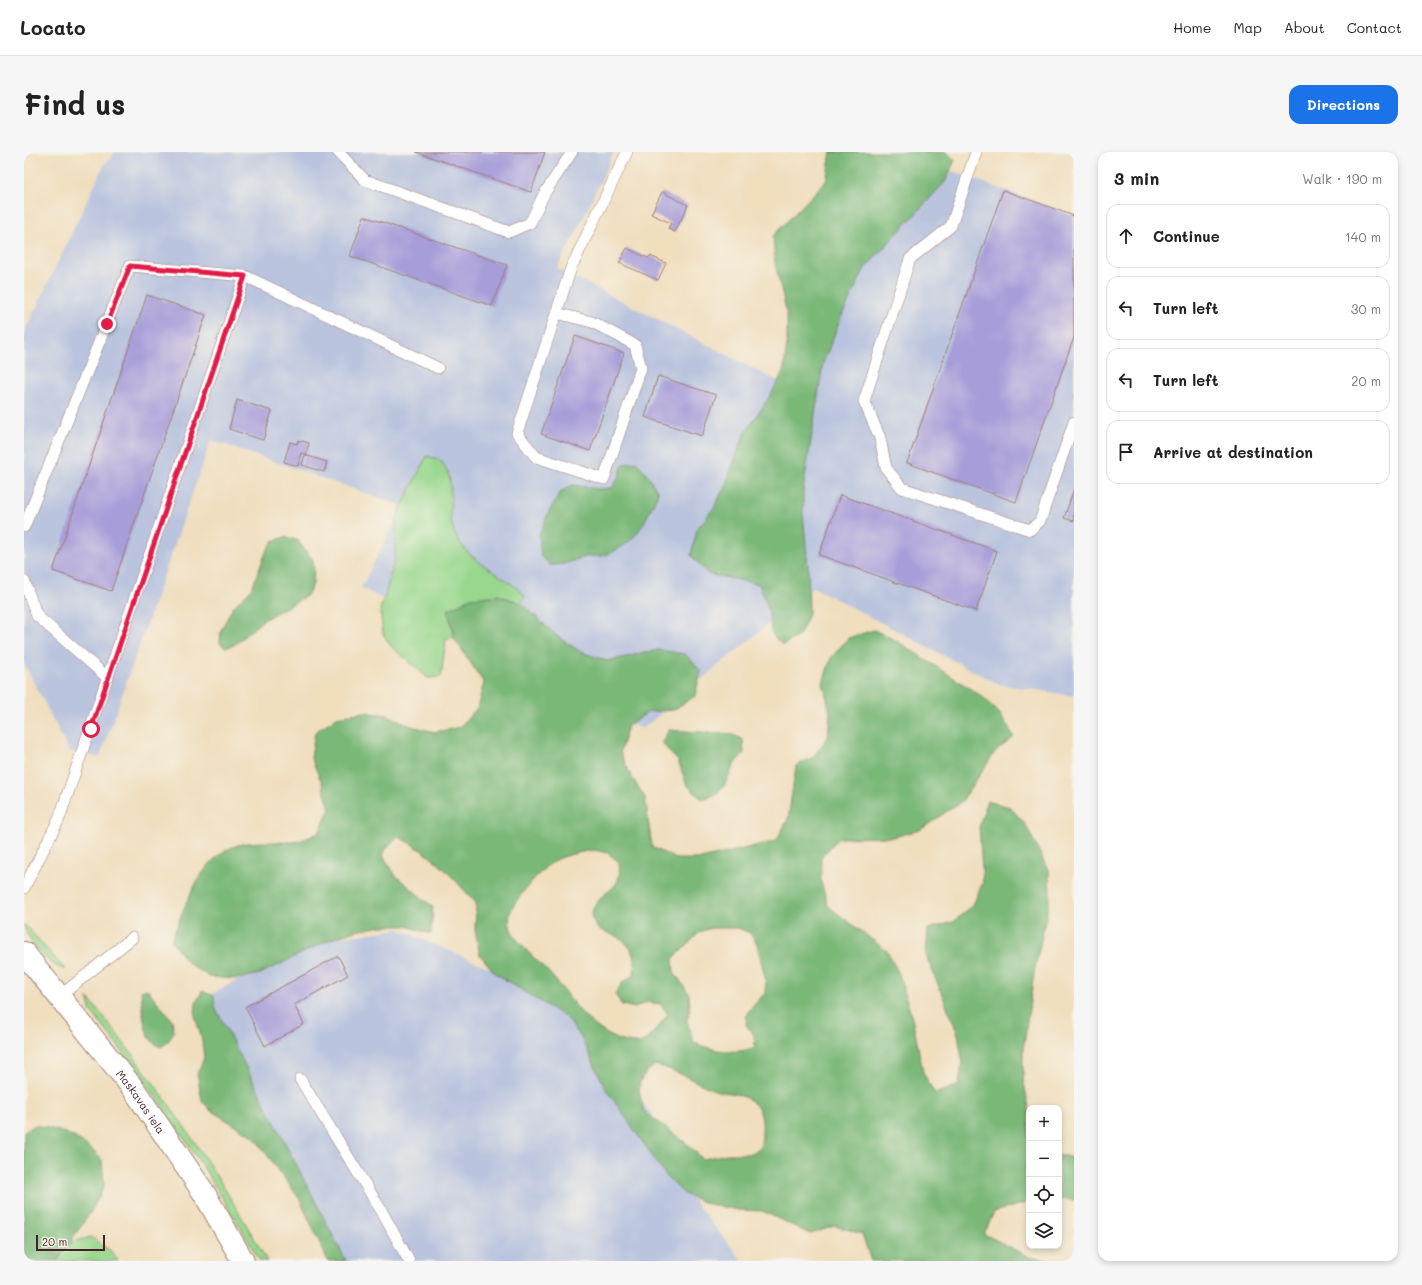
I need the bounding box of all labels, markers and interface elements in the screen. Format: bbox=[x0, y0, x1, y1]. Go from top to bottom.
text: Locato bbox=[20, 15, 86, 40]
text: Home bbox=[1173, 18, 1211, 37]
text: Map bbox=[1233, 18, 1262, 37]
text: About bbox=[1284, 18, 1325, 37]
text: Contact bbox=[1347, 18, 1402, 37]
button: Directions bbox=[1289, 85, 1398, 124]
text: Find us bbox=[24, 86, 125, 122]
text: 3 min bbox=[1114, 167, 1159, 189]
text: Walk · 190 m bbox=[1302, 170, 1382, 187]
icon: ahead bbox=[1115, 225, 1137, 247]
text: Continue bbox=[1153, 226, 1220, 246]
text: 140 m bbox=[1345, 228, 1381, 245]
icon: left bbox=[1115, 297, 1137, 319]
text: Turn left bbox=[1153, 298, 1218, 318]
text: 30 m bbox=[1351, 300, 1381, 317]
route end bbox=[98, 315, 116, 333]
icon: left bbox=[1115, 369, 1137, 391]
text: Turn left bbox=[1153, 370, 1218, 390]
text: 20 m bbox=[1351, 372, 1381, 389]
icon: arrive bbox=[1115, 441, 1137, 463]
text: Arrive at destination bbox=[1153, 442, 1313, 462]
route start bbox=[82, 720, 100, 738]
street label: Maskavas iela bbox=[113, 1066, 169, 1136]
map controls bbox=[1026, 1105, 1062, 1249]
button: + bbox=[1026, 1105, 1062, 1141]
button: − bbox=[1026, 1141, 1062, 1177]
button: locate bbox=[1026, 1177, 1062, 1213]
button: layers bbox=[1026, 1213, 1062, 1249]
scale bar bbox=[36, 1233, 105, 1252]
text: 20 m bbox=[42, 1234, 67, 1249]

